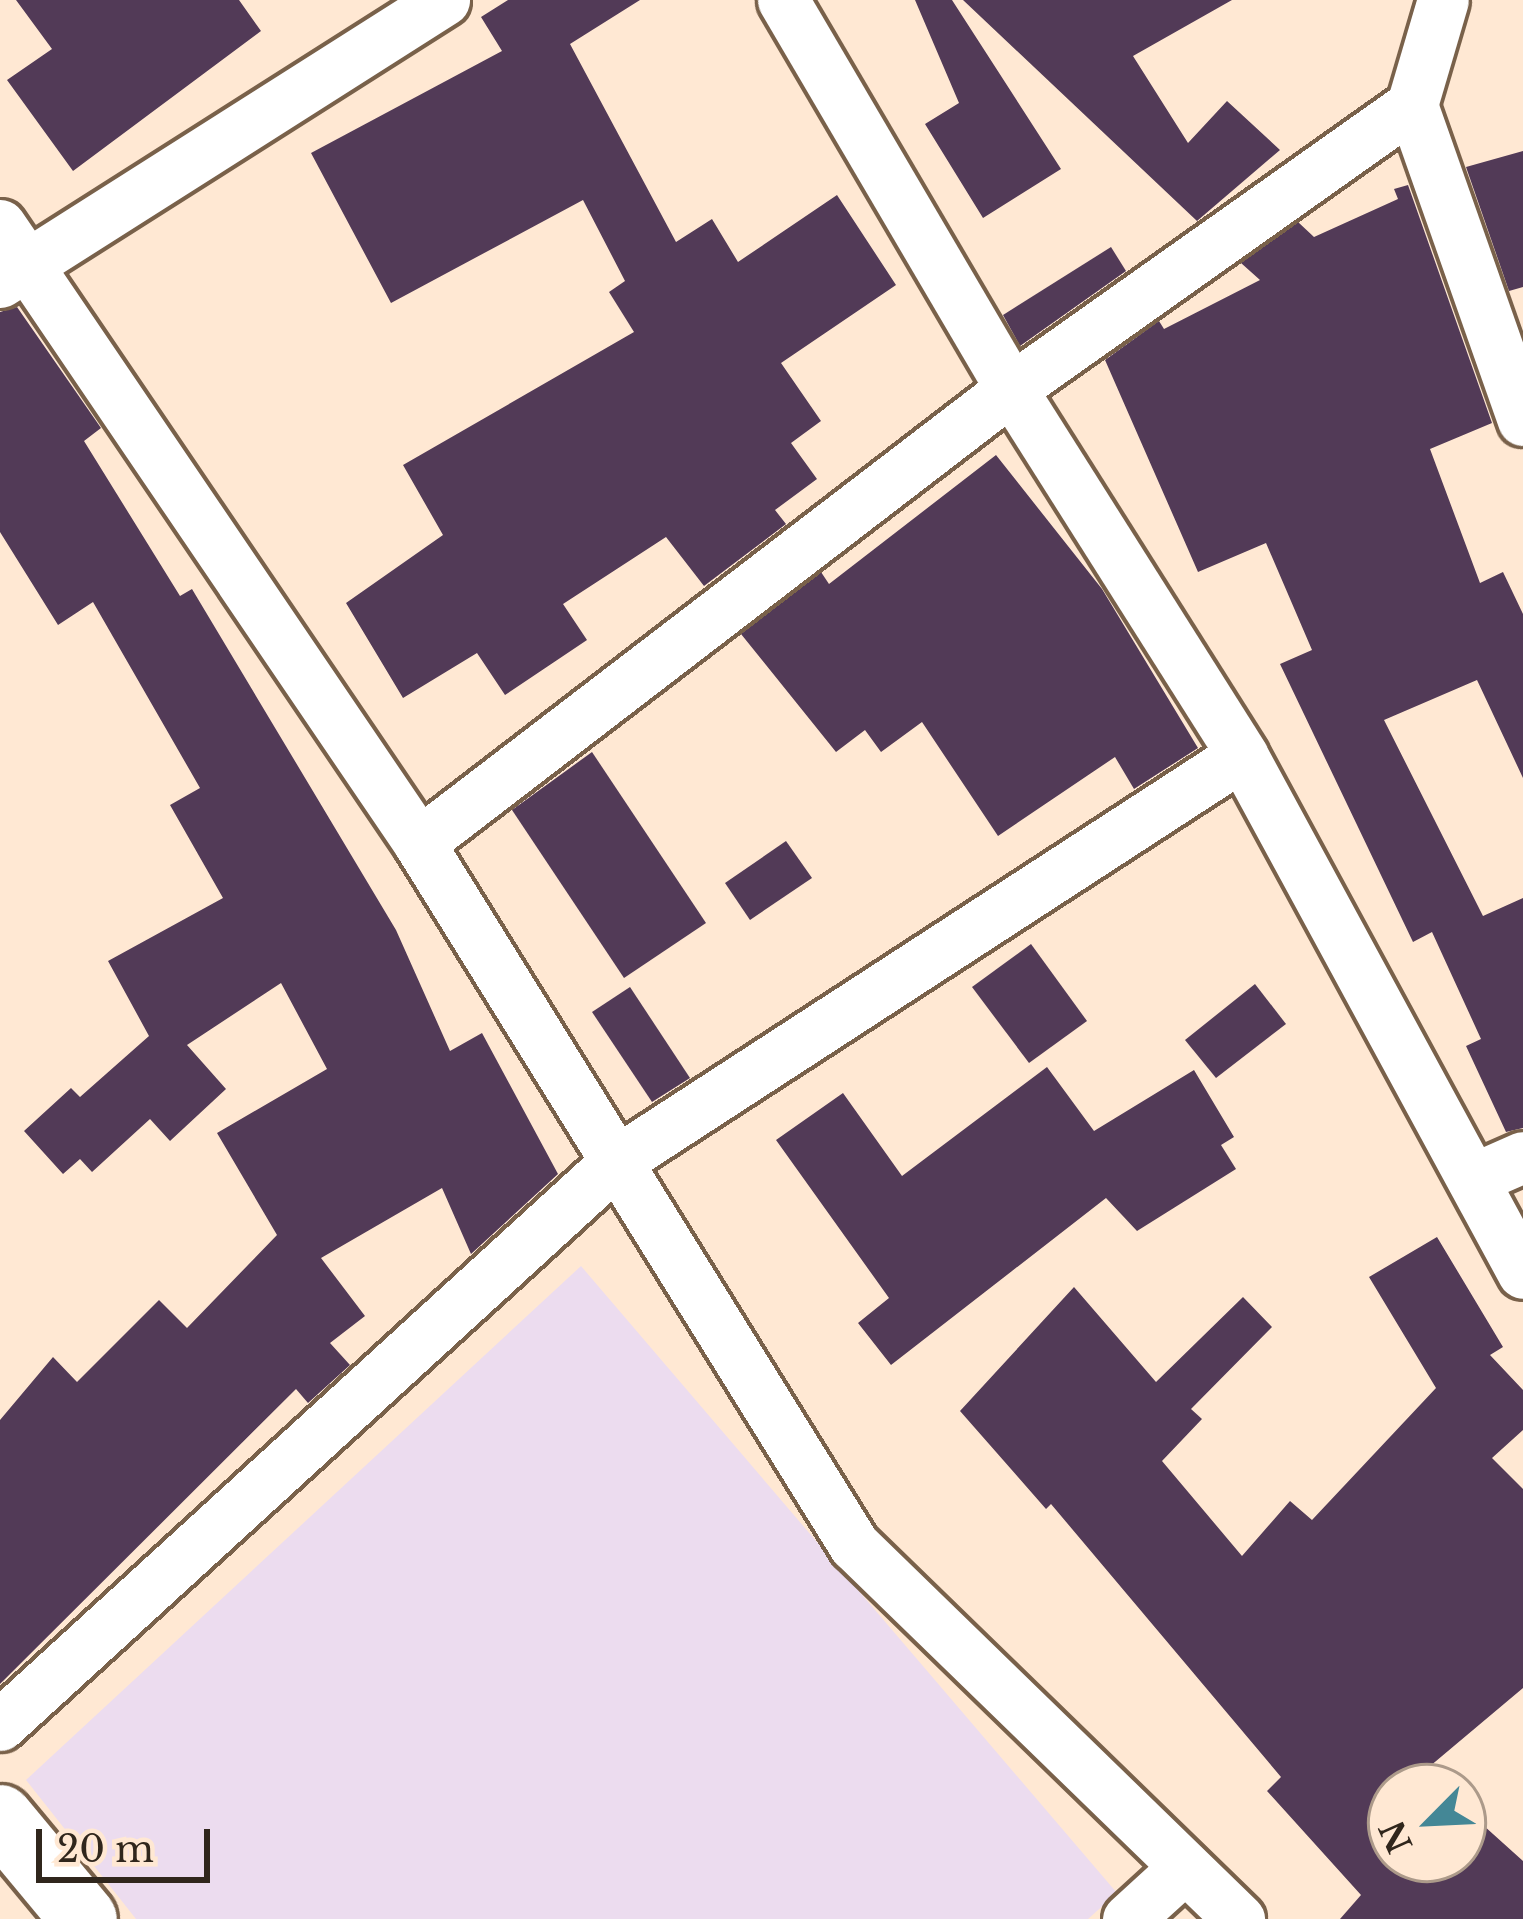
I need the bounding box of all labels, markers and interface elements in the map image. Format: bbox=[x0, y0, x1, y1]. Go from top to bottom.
north arrow bbox=[1367, 1763, 1487, 1883]
scale bar bbox=[42, 1805, 216, 1879]
text: N bbox=[1371, 1814, 1421, 1859]
text: 20 m bbox=[57, 1827, 154, 1872]

